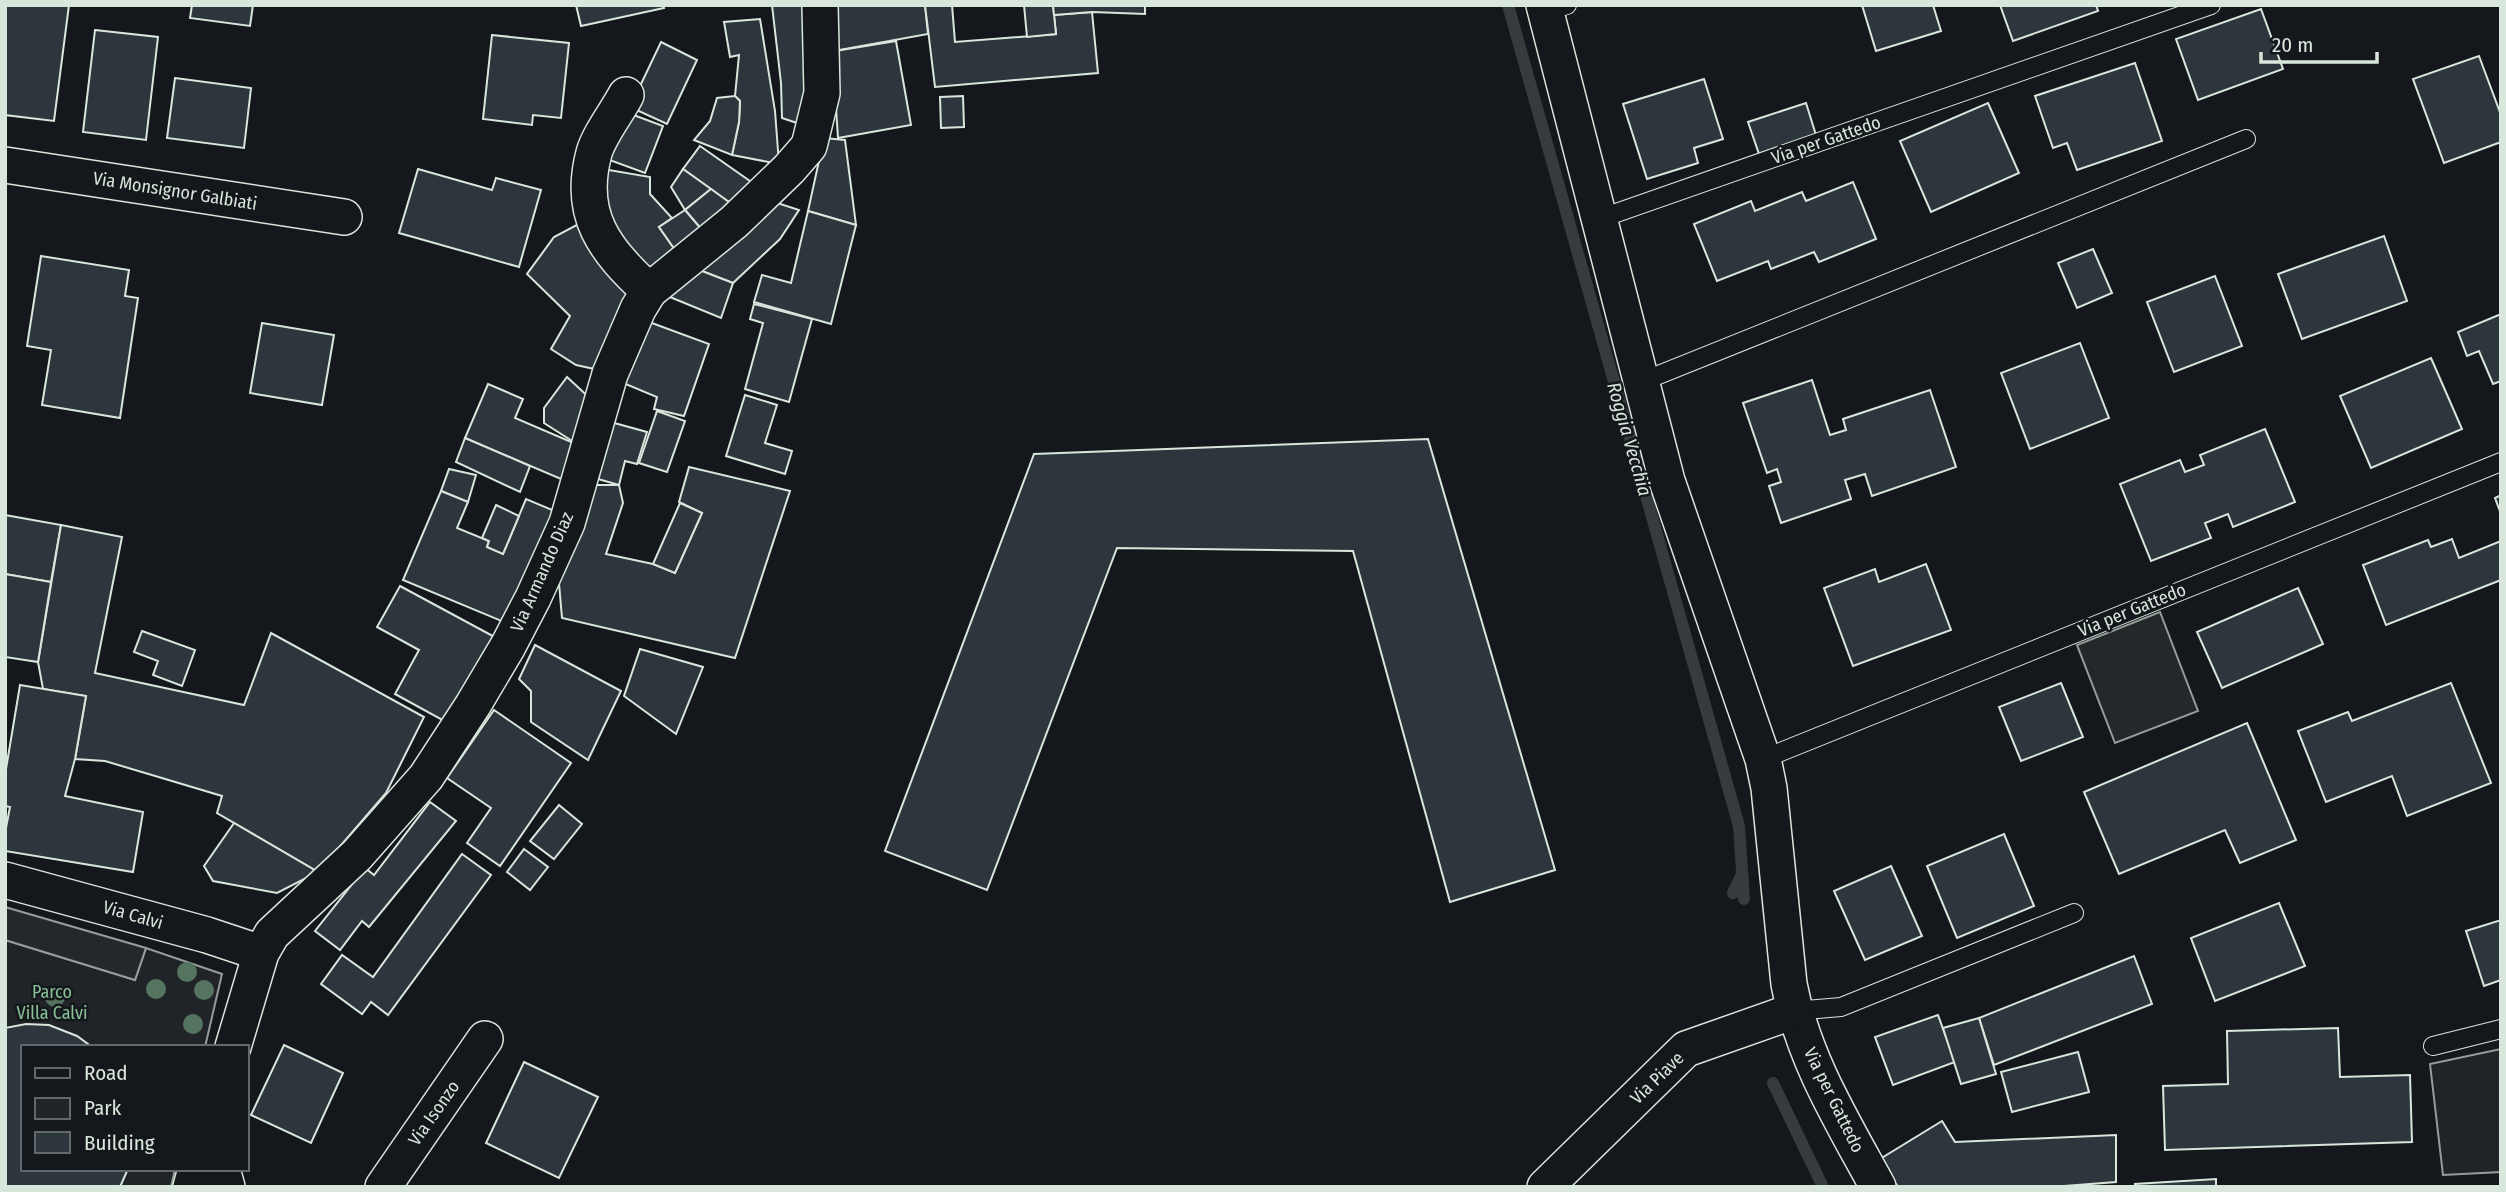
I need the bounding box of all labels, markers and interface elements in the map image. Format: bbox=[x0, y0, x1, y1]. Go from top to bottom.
scale bar bbox=[2261, 21, 2376, 65]
text: 20 m bbox=[2272, 32, 2313, 58]
street label: Via per Gattedo bbox=[1768, 111, 1884, 169]
street label: Via Monsignor Galbiati bbox=[91, 167, 259, 215]
water label: Roggia Vecchia bbox=[1602, 380, 1657, 499]
street label: Via Armando Diaz bbox=[506, 509, 578, 635]
street label: Via per Gattedo bbox=[2075, 578, 2189, 642]
street label: Via Calvi bbox=[100, 896, 166, 934]
park label: Parco Villa Calvi bbox=[17, 981, 87, 1024]
street label: Via per Gattedo bbox=[1799, 1044, 1869, 1156]
legend bbox=[21, 1045, 248, 1171]
street label: Via Piave bbox=[1626, 1047, 1688, 1109]
text: Road bbox=[84, 1060, 128, 1086]
street label: Via Isonzo bbox=[404, 1076, 464, 1150]
text: Park bbox=[84, 1095, 122, 1121]
text: Building bbox=[84, 1130, 155, 1156]

